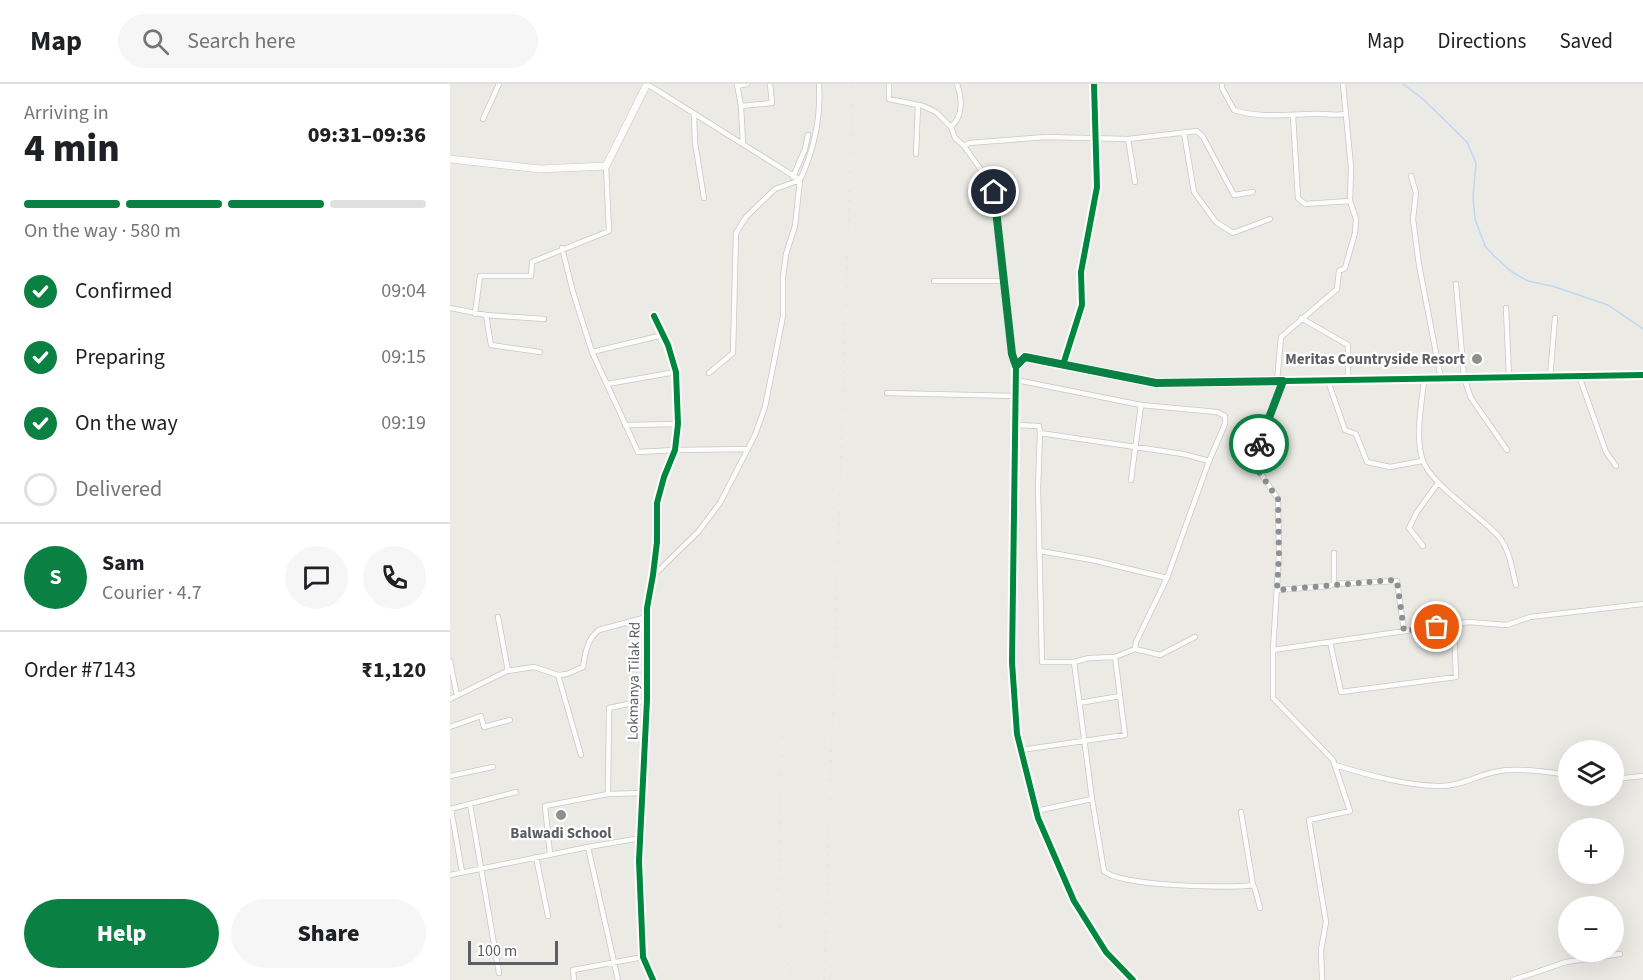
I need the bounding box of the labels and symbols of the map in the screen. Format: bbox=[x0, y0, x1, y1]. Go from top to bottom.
pin bbox=[968, 166, 1019, 217]
place label: Meritas Countryside Resort bbox=[1285, 349, 1465, 370]
marker: Meritas Countryside Resort bbox=[1470, 352, 1484, 366]
courier bbox=[1229, 414, 1289, 474]
pin bbox=[1411, 601, 1462, 652]
street label: Lokmanya Tilak Rd bbox=[622, 622, 646, 740]
marker: Balwadi School bbox=[554, 808, 568, 822]
place label: Balwadi School bbox=[510, 823, 612, 844]
scale bar bbox=[468, 938, 558, 966]

